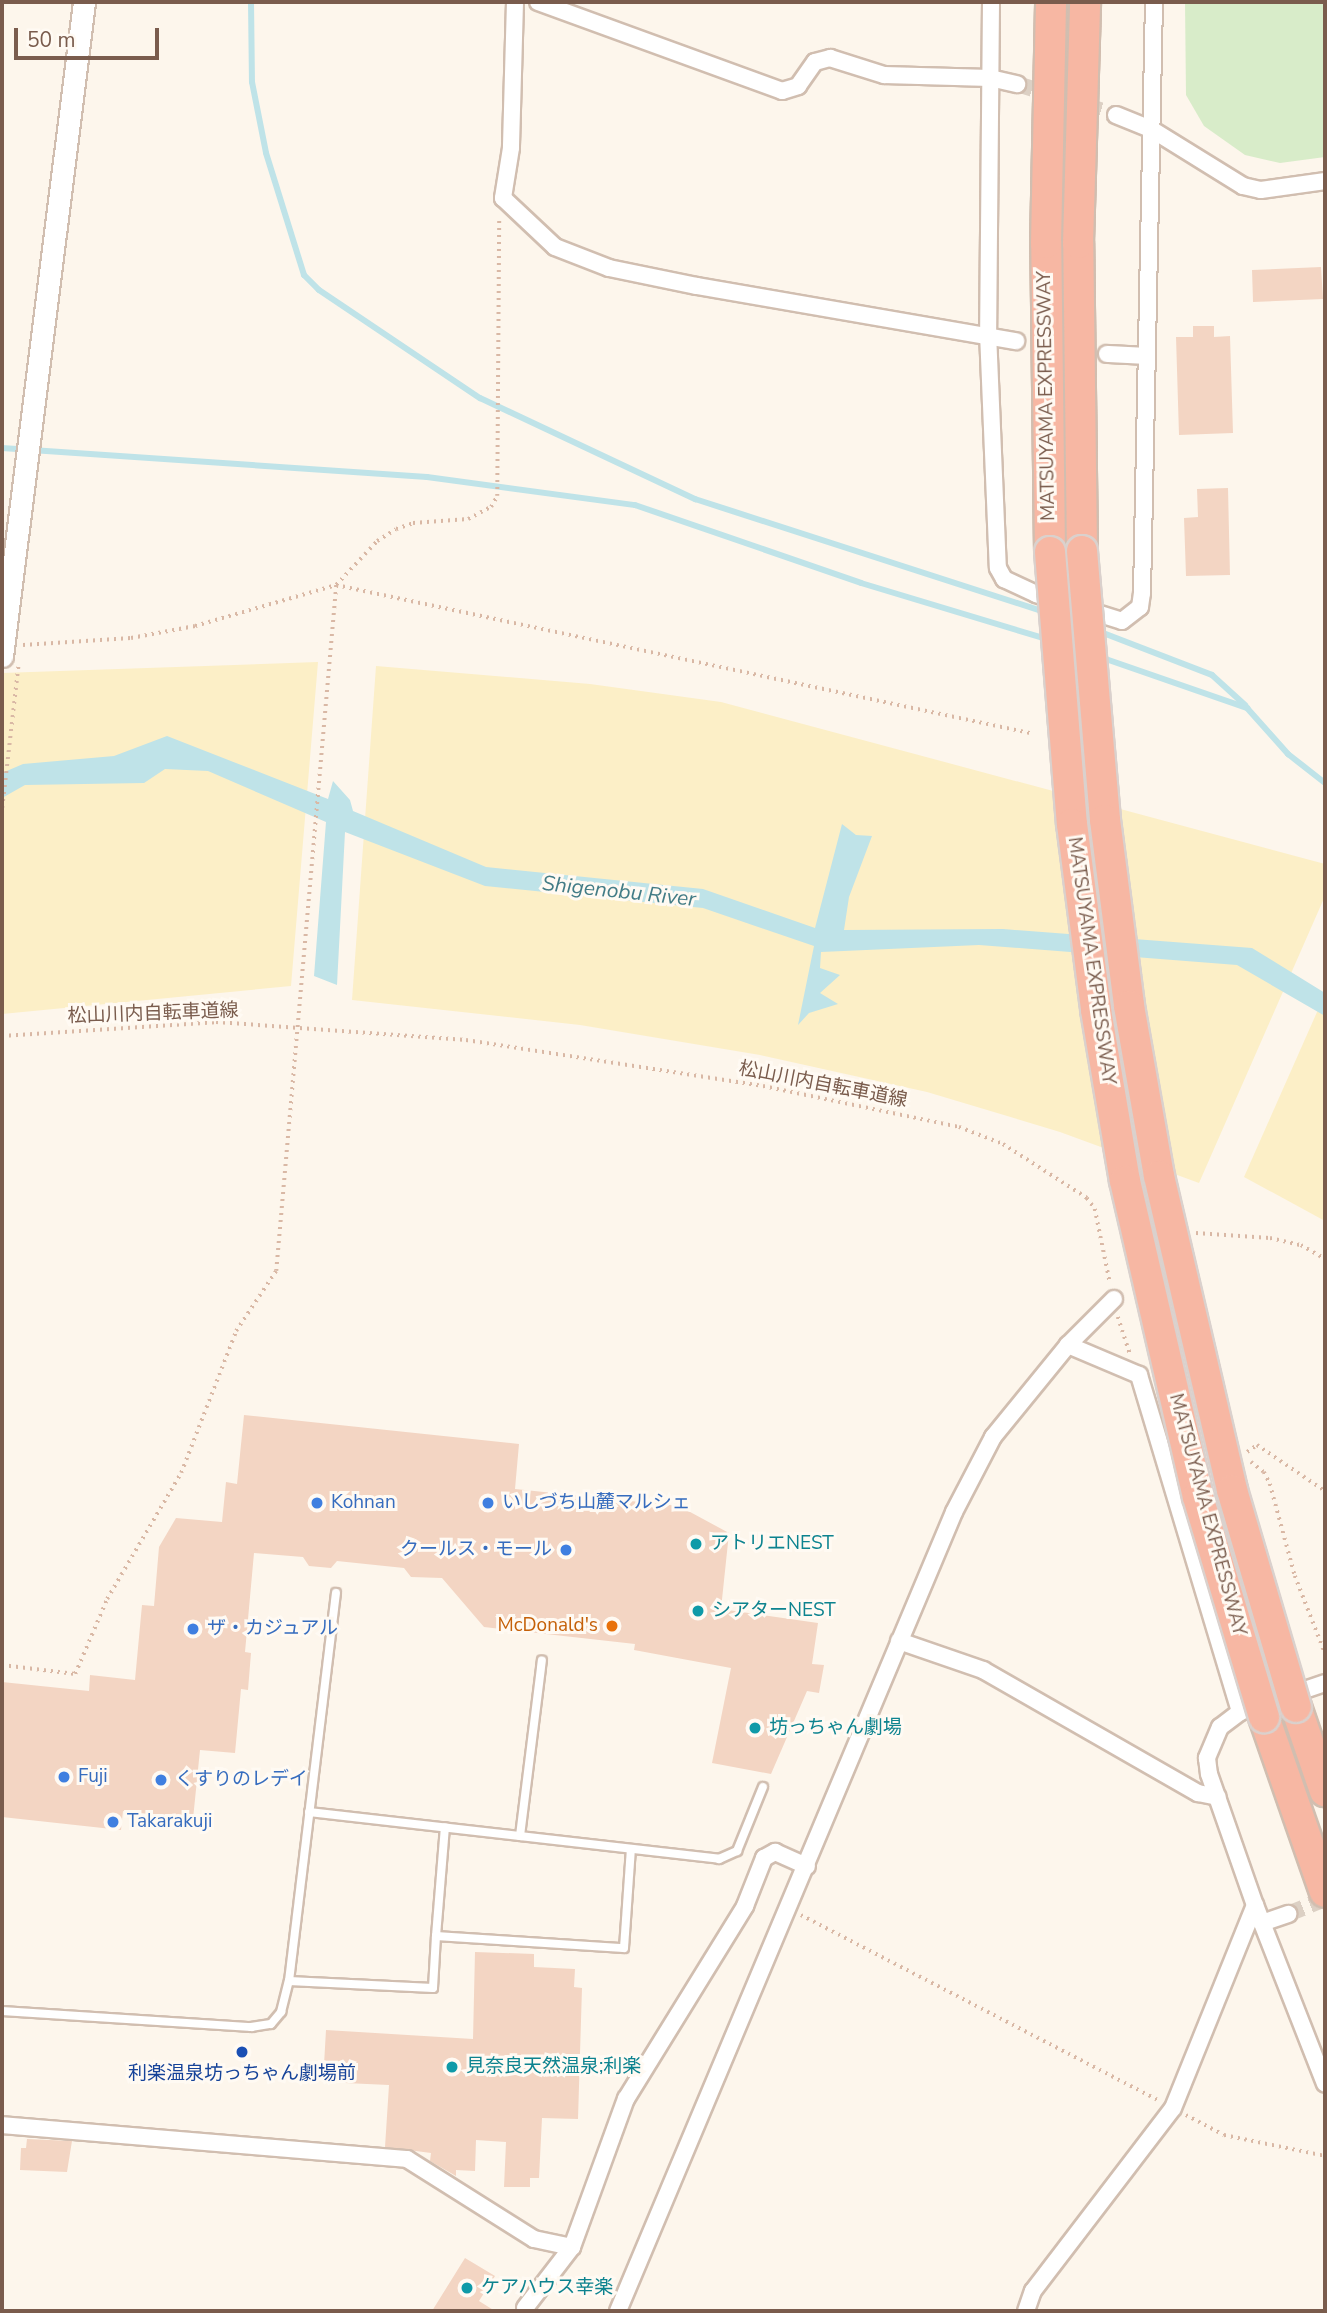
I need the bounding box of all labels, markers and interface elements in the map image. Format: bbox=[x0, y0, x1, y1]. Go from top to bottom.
scale bar bbox=[18, 14, 163, 58]
text: 50 m bbox=[27, 26, 76, 54]
street label: MATSUYAMA EXPRESSWAY bbox=[1033, 271, 1061, 521]
street label: MATSUYAMA EXPRESSWAY bbox=[1062, 836, 1120, 1086]
water label: Shigenobu River bbox=[541, 870, 697, 912]
street label: 松山川内自転車道線 bbox=[67, 1000, 239, 1028]
street label: 松山川内自転車道線 bbox=[737, 1057, 909, 1113]
street label: MATSUYAMA EXPRESSWAY bbox=[1164, 1391, 1250, 1639]
place label: Kohnan bbox=[331, 1492, 396, 1514]
place label: いしづち山麓マルシェ bbox=[502, 1492, 692, 1514]
marker: Kohnan bbox=[309, 1495, 325, 1511]
marker: いしづち山麓マルシェ bbox=[480, 1495, 496, 1511]
place label: アトリエNEST bbox=[710, 1533, 834, 1555]
marker: アトリエNEST bbox=[688, 1536, 704, 1552]
place label: クールス・モール bbox=[400, 1539, 552, 1561]
marker: クールス・モール bbox=[558, 1542, 574, 1558]
place label: シアターNEST bbox=[712, 1600, 836, 1622]
marker: シアターNEST bbox=[690, 1603, 706, 1619]
place label: McDonald's bbox=[497, 1615, 598, 1637]
place label: ザ・カジュアル bbox=[207, 1618, 340, 1640]
marker: McDonald's bbox=[604, 1618, 620, 1634]
marker: ザ・カジュアル bbox=[185, 1621, 201, 1637]
place label: 坊っちゃん劇場 bbox=[769, 1717, 902, 1739]
marker: 坊っちゃん劇場 bbox=[747, 1720, 763, 1736]
place label: Fuji bbox=[78, 1766, 108, 1788]
marker: Fuji bbox=[56, 1769, 72, 1785]
place label: くすりのレデイ bbox=[175, 1769, 308, 1791]
marker: くすりのレデイ bbox=[153, 1772, 169, 1788]
place label: Takarakuji bbox=[127, 1811, 212, 1833]
marker: Takarakuji bbox=[105, 1814, 121, 1830]
marker: 利楽温泉坊っちゃん劇場前 bbox=[234, 2044, 250, 2060]
place label: 見奈良天然温泉;利楽 bbox=[466, 2056, 641, 2078]
marker: 見奈良天然温泉;利楽 bbox=[444, 2059, 460, 2075]
place label: 利楽温泉坊っちゃん劇場前 bbox=[128, 2063, 356, 2085]
place label: ケアハウス幸楽 bbox=[481, 2277, 614, 2299]
marker: ケアハウス幸楽 bbox=[459, 2280, 475, 2296]

